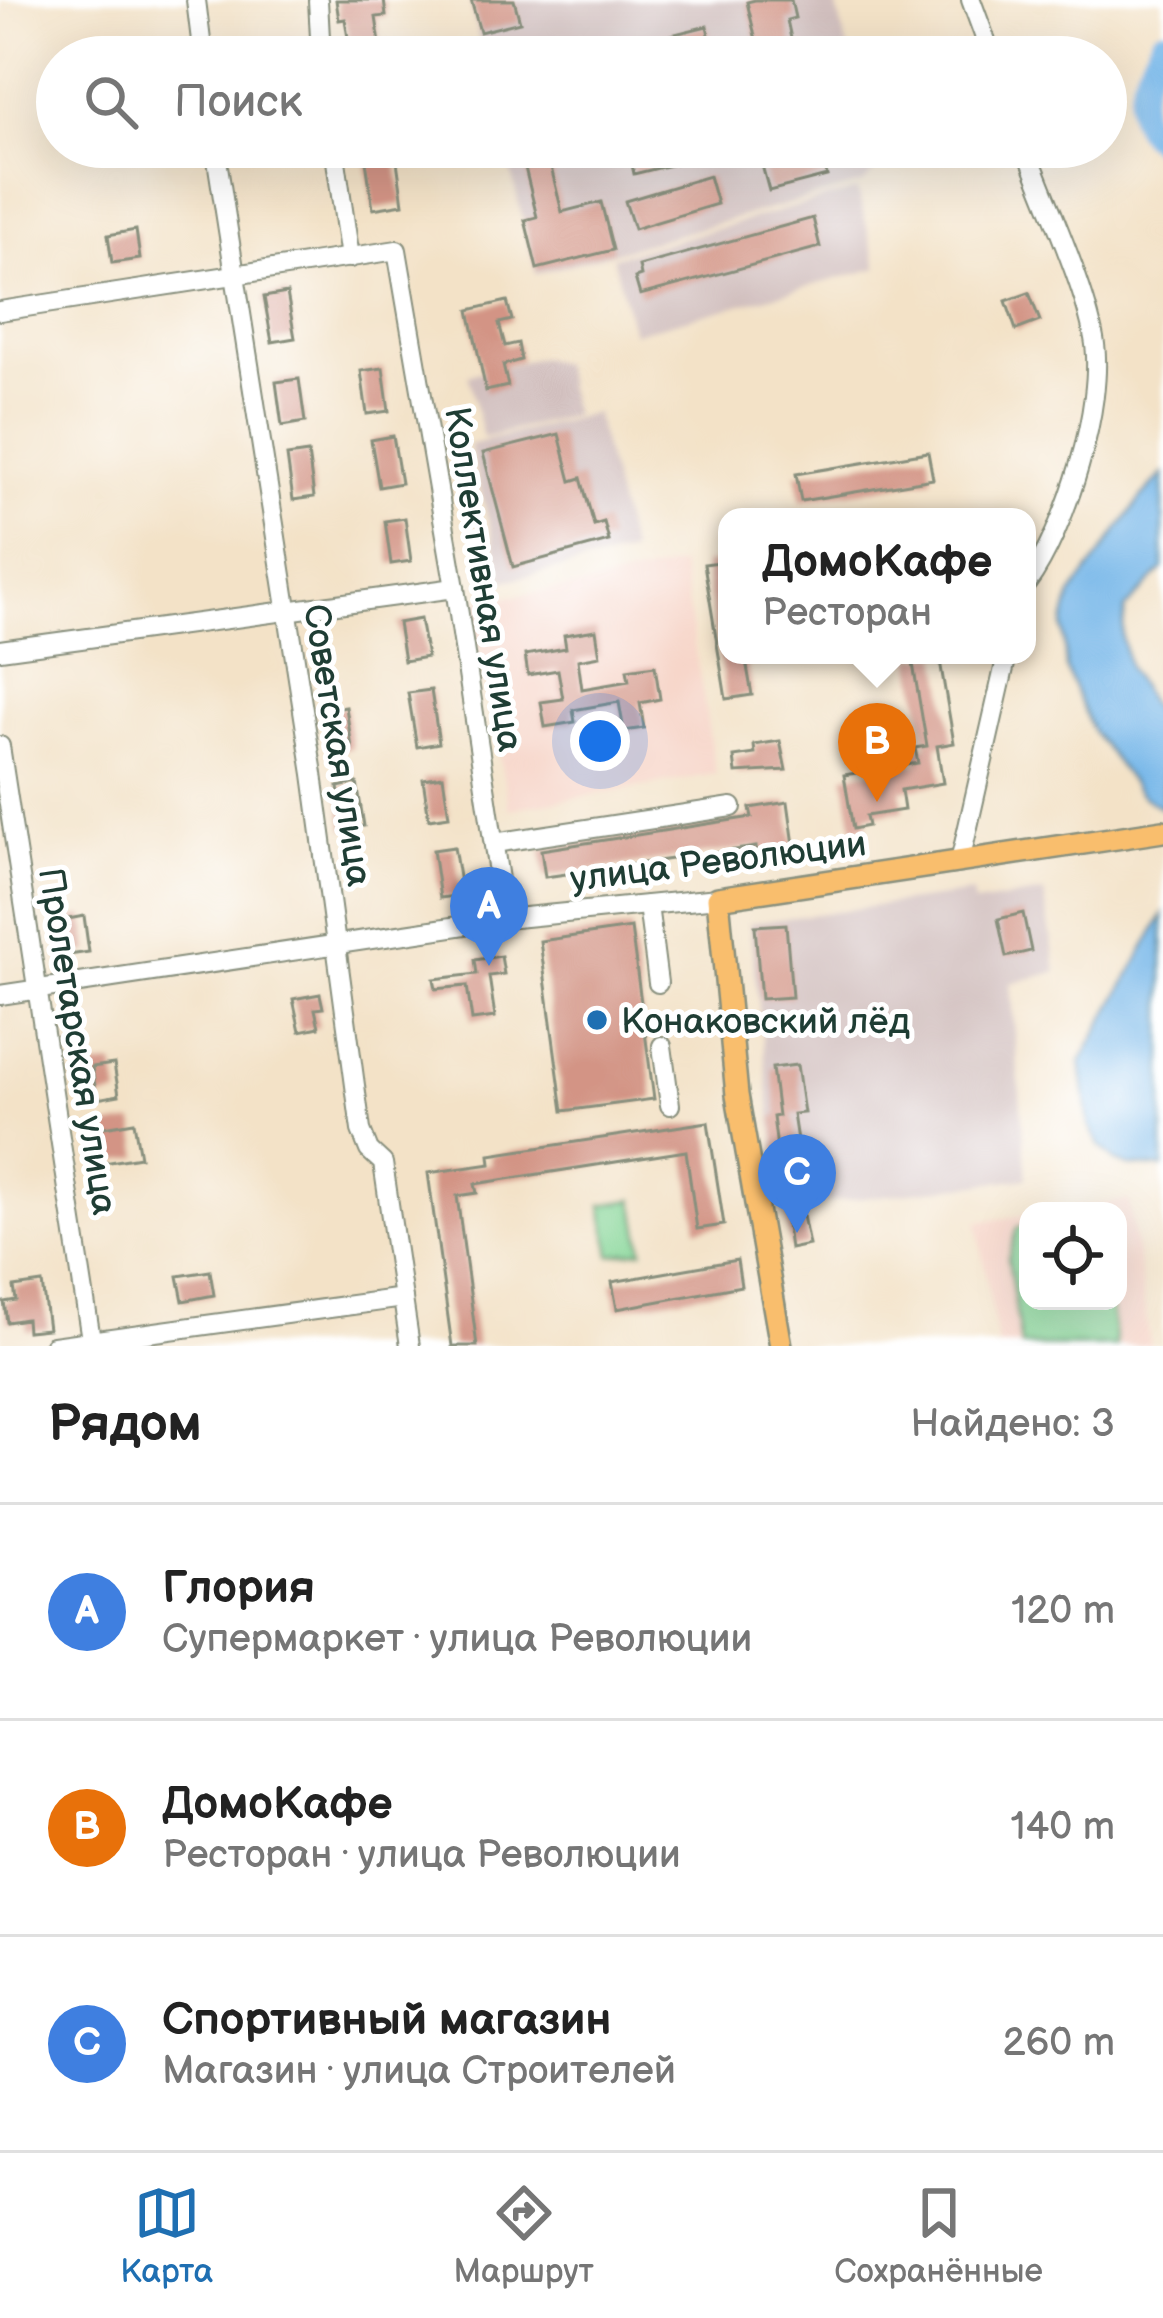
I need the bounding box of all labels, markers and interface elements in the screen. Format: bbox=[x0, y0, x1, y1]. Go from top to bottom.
search box bbox=[36, 36, 1127, 168]
icon: search bbox=[78, 69, 144, 135]
text: Поиск bbox=[174, 75, 302, 130]
street label: Коллективная улица bbox=[434, 404, 531, 755]
popup bbox=[718, 508, 1036, 664]
text: ДомоКафе bbox=[762, 535, 992, 590]
text: Ресторан bbox=[762, 590, 932, 637]
street label: Советская улица bbox=[293, 601, 380, 889]
pin: B bbox=[838, 703, 916, 802]
your location bbox=[570, 711, 630, 771]
street label: улица Революции bbox=[568, 823, 869, 902]
street label: Пролетарская улица bbox=[28, 865, 125, 1218]
pin: A bbox=[450, 867, 528, 966]
place label: Конаковский лёд bbox=[621, 1001, 910, 1044]
marker: Конаковский лёд bbox=[584, 1007, 610, 1033]
pin: C bbox=[758, 1134, 836, 1233]
map controls bbox=[1019, 1202, 1127, 1310]
button: locate bbox=[1019, 1202, 1127, 1310]
text: Рядом bbox=[48, 1394, 202, 1455]
text: Найдено: 3 bbox=[910, 1401, 1115, 1448]
text: Глория bbox=[162, 1561, 315, 1616]
text: A bbox=[75, 1588, 99, 1635]
text: 120 m bbox=[1011, 1588, 1115, 1635]
text: Супермаркет · улица Революции bbox=[162, 1616, 752, 1663]
text: ДомоКафе bbox=[162, 1777, 393, 1832]
text: B bbox=[73, 1804, 101, 1851]
text: 140 m bbox=[1010, 1804, 1115, 1851]
text: Ресторан · улица Революции bbox=[162, 1832, 681, 1879]
text: Спортивный магазин bbox=[162, 1993, 611, 2048]
text: C bbox=[73, 2020, 101, 2067]
text: 260 m bbox=[1002, 2020, 1115, 2067]
text: Магазин · улица Строителей bbox=[162, 2048, 676, 2095]
tab: Карта bbox=[120, 2180, 213, 2292]
tab: Маршрут bbox=[454, 2180, 594, 2292]
tab: Сохранённые bbox=[834, 2180, 1043, 2292]

